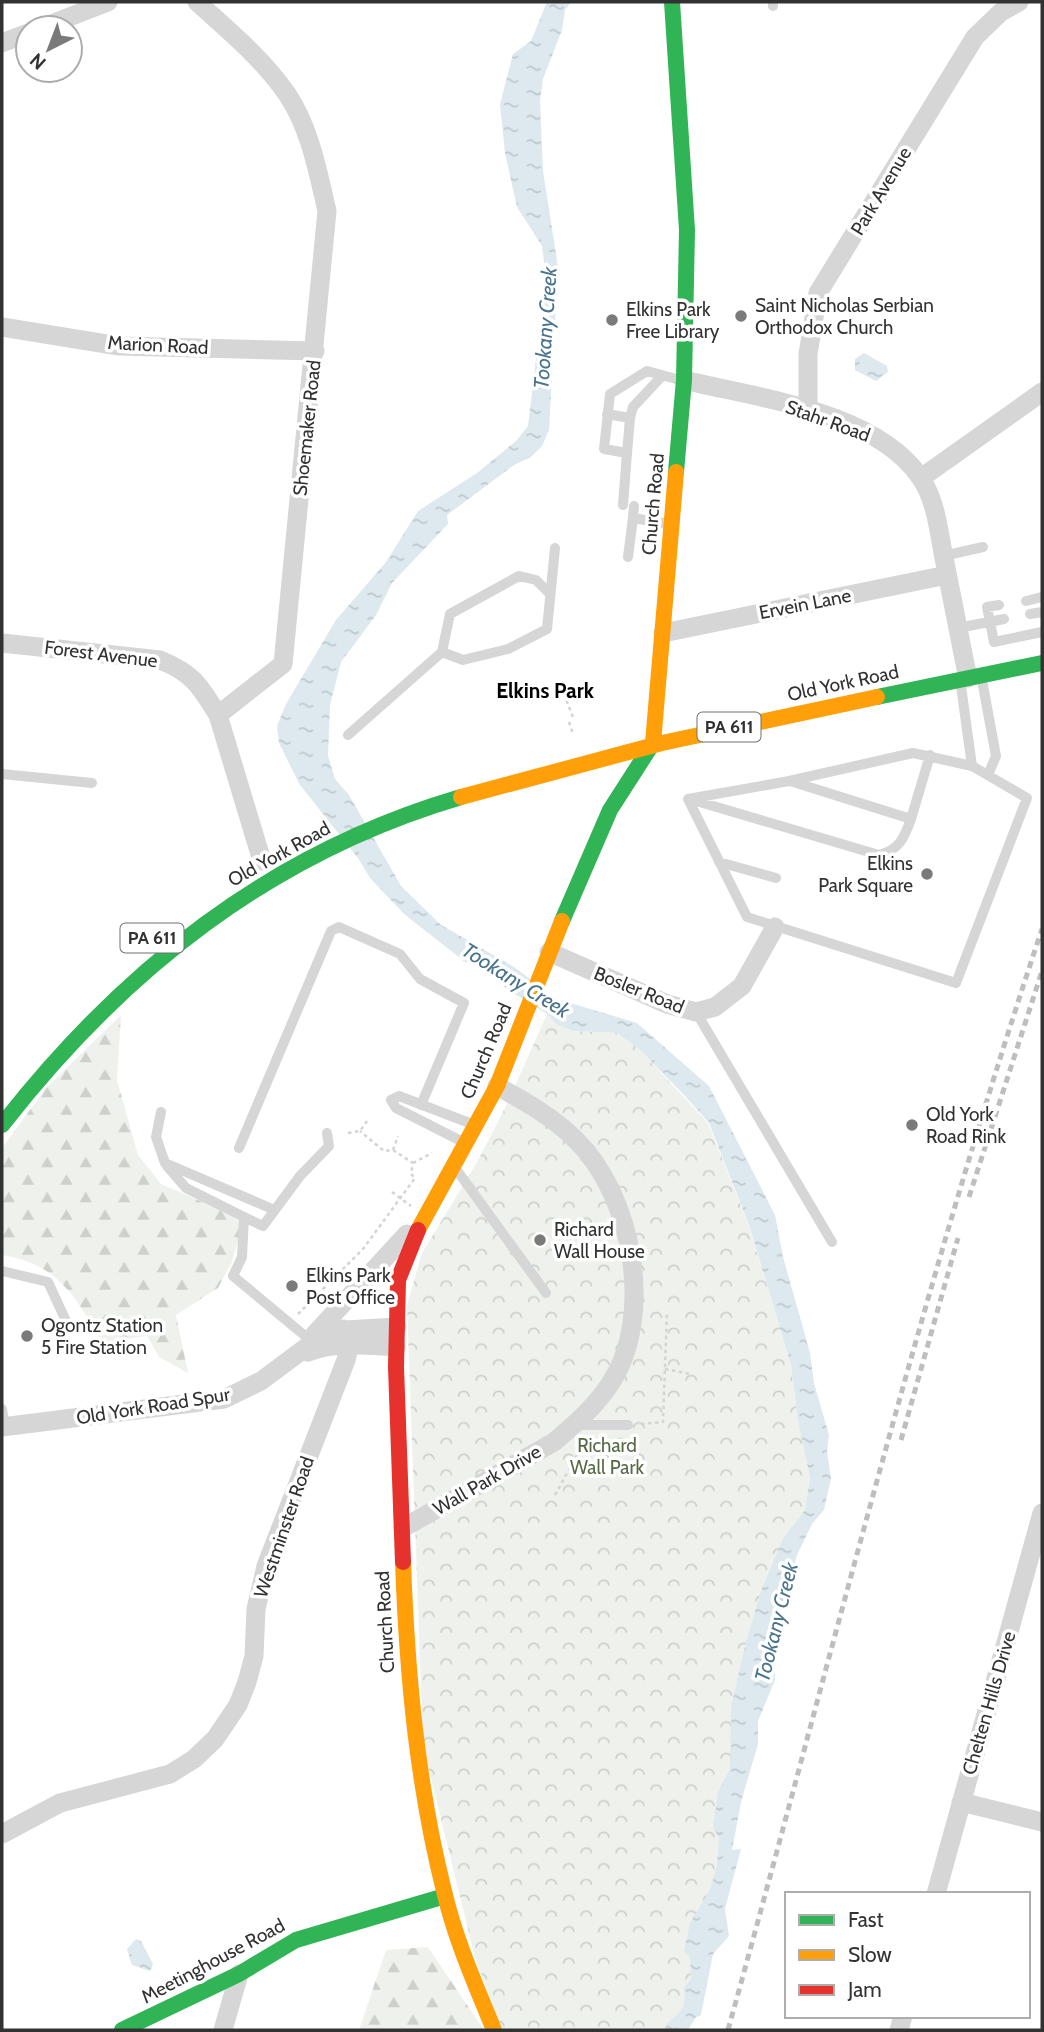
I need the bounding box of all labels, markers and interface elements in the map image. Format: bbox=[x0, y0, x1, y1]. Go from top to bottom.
north arrow bbox=[14, 14, 84, 84]
text: N bbox=[25, 48, 51, 74]
street label: Park Avenue bbox=[846, 143, 916, 239]
water label: Tookany Creek bbox=[528, 265, 562, 390]
place label: Saint Nicholas Serbian Orthodox Church bbox=[755, 294, 934, 339]
place label: Elkins Park Free Library bbox=[626, 298, 720, 343]
marker: Saint Nicholas Serbian Orthodox Church bbox=[733, 308, 749, 324]
marker: Elkins Park Free Library bbox=[604, 312, 620, 328]
street label: Marion Road bbox=[107, 331, 209, 359]
street label: Shoemaker Road bbox=[288, 359, 326, 497]
street label: Stahr Road bbox=[783, 395, 873, 447]
street label: Church Road bbox=[637, 452, 669, 556]
street label: Ervein Lane bbox=[757, 584, 853, 624]
street label: Forest Avenue bbox=[43, 636, 159, 672]
street label: Old York Road bbox=[785, 660, 901, 706]
district label: Elkins Park bbox=[496, 678, 595, 703]
road number: PA 611 bbox=[698, 712, 760, 742]
street label: Old York Road bbox=[224, 816, 334, 892]
place label: Elkins Park Square bbox=[818, 852, 913, 897]
marker: Elkins Park Square bbox=[919, 866, 935, 882]
road number: PA 611 bbox=[120, 923, 184, 953]
water label: Tookany Creek bbox=[458, 937, 575, 1023]
street label: Bosler Road bbox=[591, 961, 687, 1019]
street label: Church Road bbox=[455, 999, 517, 1103]
place label: Old York Road Rink bbox=[926, 1103, 1006, 1148]
marker: Old York Road Rink bbox=[904, 1117, 920, 1133]
place label: Richard Wall House bbox=[554, 1218, 645, 1263]
marker: Richard Wall House bbox=[532, 1232, 548, 1248]
place label: Elkins Park Post Office bbox=[306, 1264, 395, 1309]
marker: Elkins Park Post Office bbox=[284, 1278, 300, 1294]
place label: Ogontz Station 5 Fire Station bbox=[41, 1314, 163, 1359]
marker: Ogontz Station 5 Fire Station bbox=[19, 1328, 35, 1344]
street label: Old York Road Spur bbox=[75, 1383, 231, 1429]
park label: Richard Wall Park bbox=[570, 1434, 644, 1479]
street label: Wall Park Drive bbox=[429, 1440, 545, 1520]
street label: Westminster Road bbox=[249, 1453, 319, 1601]
water label: Tookany Creek bbox=[749, 1559, 803, 1684]
street label: Church Road bbox=[371, 1570, 399, 1674]
street label: Chelten Hills Drive bbox=[958, 1628, 1021, 1777]
legend bbox=[785, 1892, 1030, 2018]
text: Fast bbox=[848, 1907, 884, 1932]
street label: Meetinghouse Road bbox=[137, 1914, 289, 2008]
text: Slow bbox=[848, 1942, 892, 1967]
text: Jam bbox=[847, 1977, 882, 2002]

